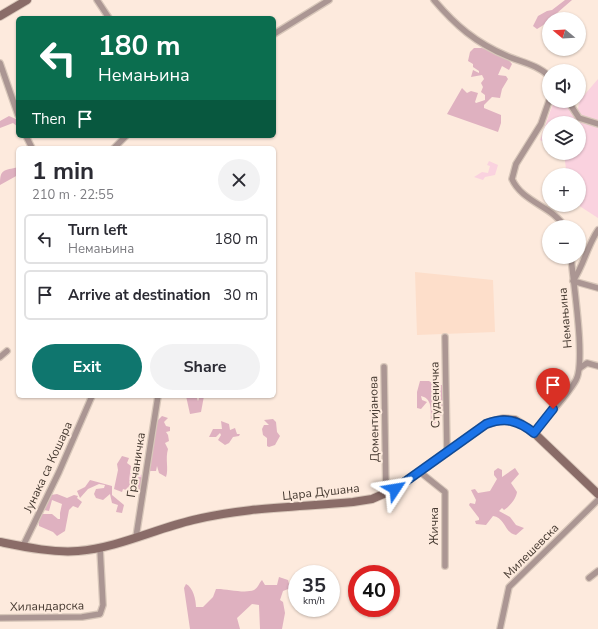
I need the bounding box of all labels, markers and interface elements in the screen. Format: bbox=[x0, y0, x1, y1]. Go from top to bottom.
north arrow bbox=[542, 12, 586, 56]
map controls bbox=[542, 12, 586, 264]
text: 180 m bbox=[98, 27, 181, 65]
icon: left bbox=[32, 32, 84, 84]
text: Немањина bbox=[98, 63, 190, 87]
button: sound bbox=[542, 64, 586, 108]
icon: arrive bbox=[74, 108, 96, 130]
text: Then bbox=[32, 109, 66, 129]
button: layers bbox=[542, 116, 586, 160]
text: 1 min bbox=[32, 155, 94, 187]
button: close bbox=[218, 159, 260, 201]
button: + bbox=[542, 168, 586, 212]
text: 210 m · 22:55 bbox=[32, 186, 114, 204]
text: Turn left bbox=[68, 220, 127, 240]
button: − bbox=[542, 220, 586, 264]
icon: left bbox=[34, 228, 56, 250]
text: 180 m bbox=[214, 229, 258, 249]
text: Немањина bbox=[68, 240, 134, 258]
icon: arrive bbox=[34, 284, 56, 306]
text: Arrive at destination bbox=[68, 285, 211, 305]
text: 30 m bbox=[223, 285, 258, 305]
street label: Немањина bbox=[554, 287, 576, 349]
button: Exit bbox=[32, 344, 142, 390]
button: Share bbox=[150, 344, 260, 390]
street label: Студеничка bbox=[426, 362, 444, 428]
pin bbox=[536, 368, 570, 409]
icon: arrive bbox=[542, 374, 564, 396]
street label: Доментијанова bbox=[365, 376, 383, 462]
street label: Јунака са Кошара bbox=[19, 419, 76, 516]
street label: Грачаничка bbox=[123, 431, 149, 499]
position arrow bbox=[374, 468, 416, 510]
street label: Цара Душана bbox=[282, 480, 360, 504]
street label: Жичка bbox=[426, 507, 442, 545]
street label: Милешевска bbox=[500, 520, 562, 582]
speed limit sign: 40 bbox=[348, 565, 400, 617]
text: 35 bbox=[302, 572, 326, 599]
text: km/h bbox=[303, 594, 325, 608]
street label: Хиландарска bbox=[10, 597, 84, 615]

